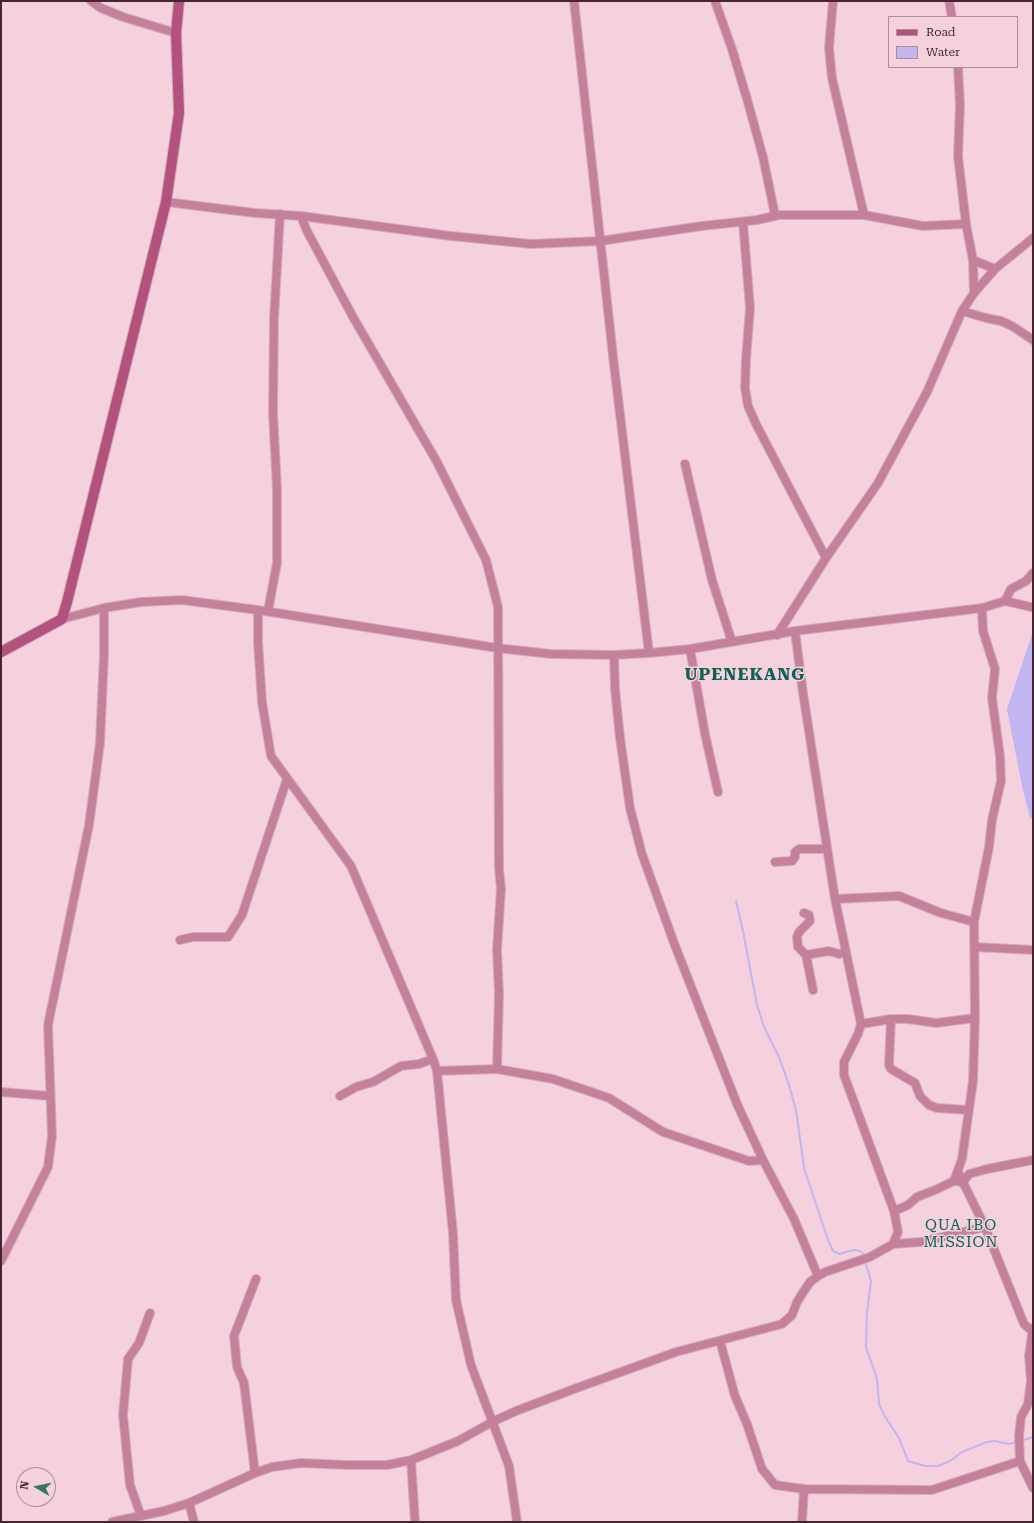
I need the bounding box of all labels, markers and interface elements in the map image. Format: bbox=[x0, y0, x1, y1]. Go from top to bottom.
legend bbox=[888, 16, 1018, 68]
text: Road bbox=[926, 25, 955, 39]
text: Water bbox=[926, 45, 960, 59]
district label: UPENEKANG bbox=[685, 665, 805, 685]
district label: QUA IBO MISSION bbox=[924, 1217, 998, 1252]
north arrow bbox=[16, 1467, 56, 1507]
text: N bbox=[18, 1480, 32, 1490]

